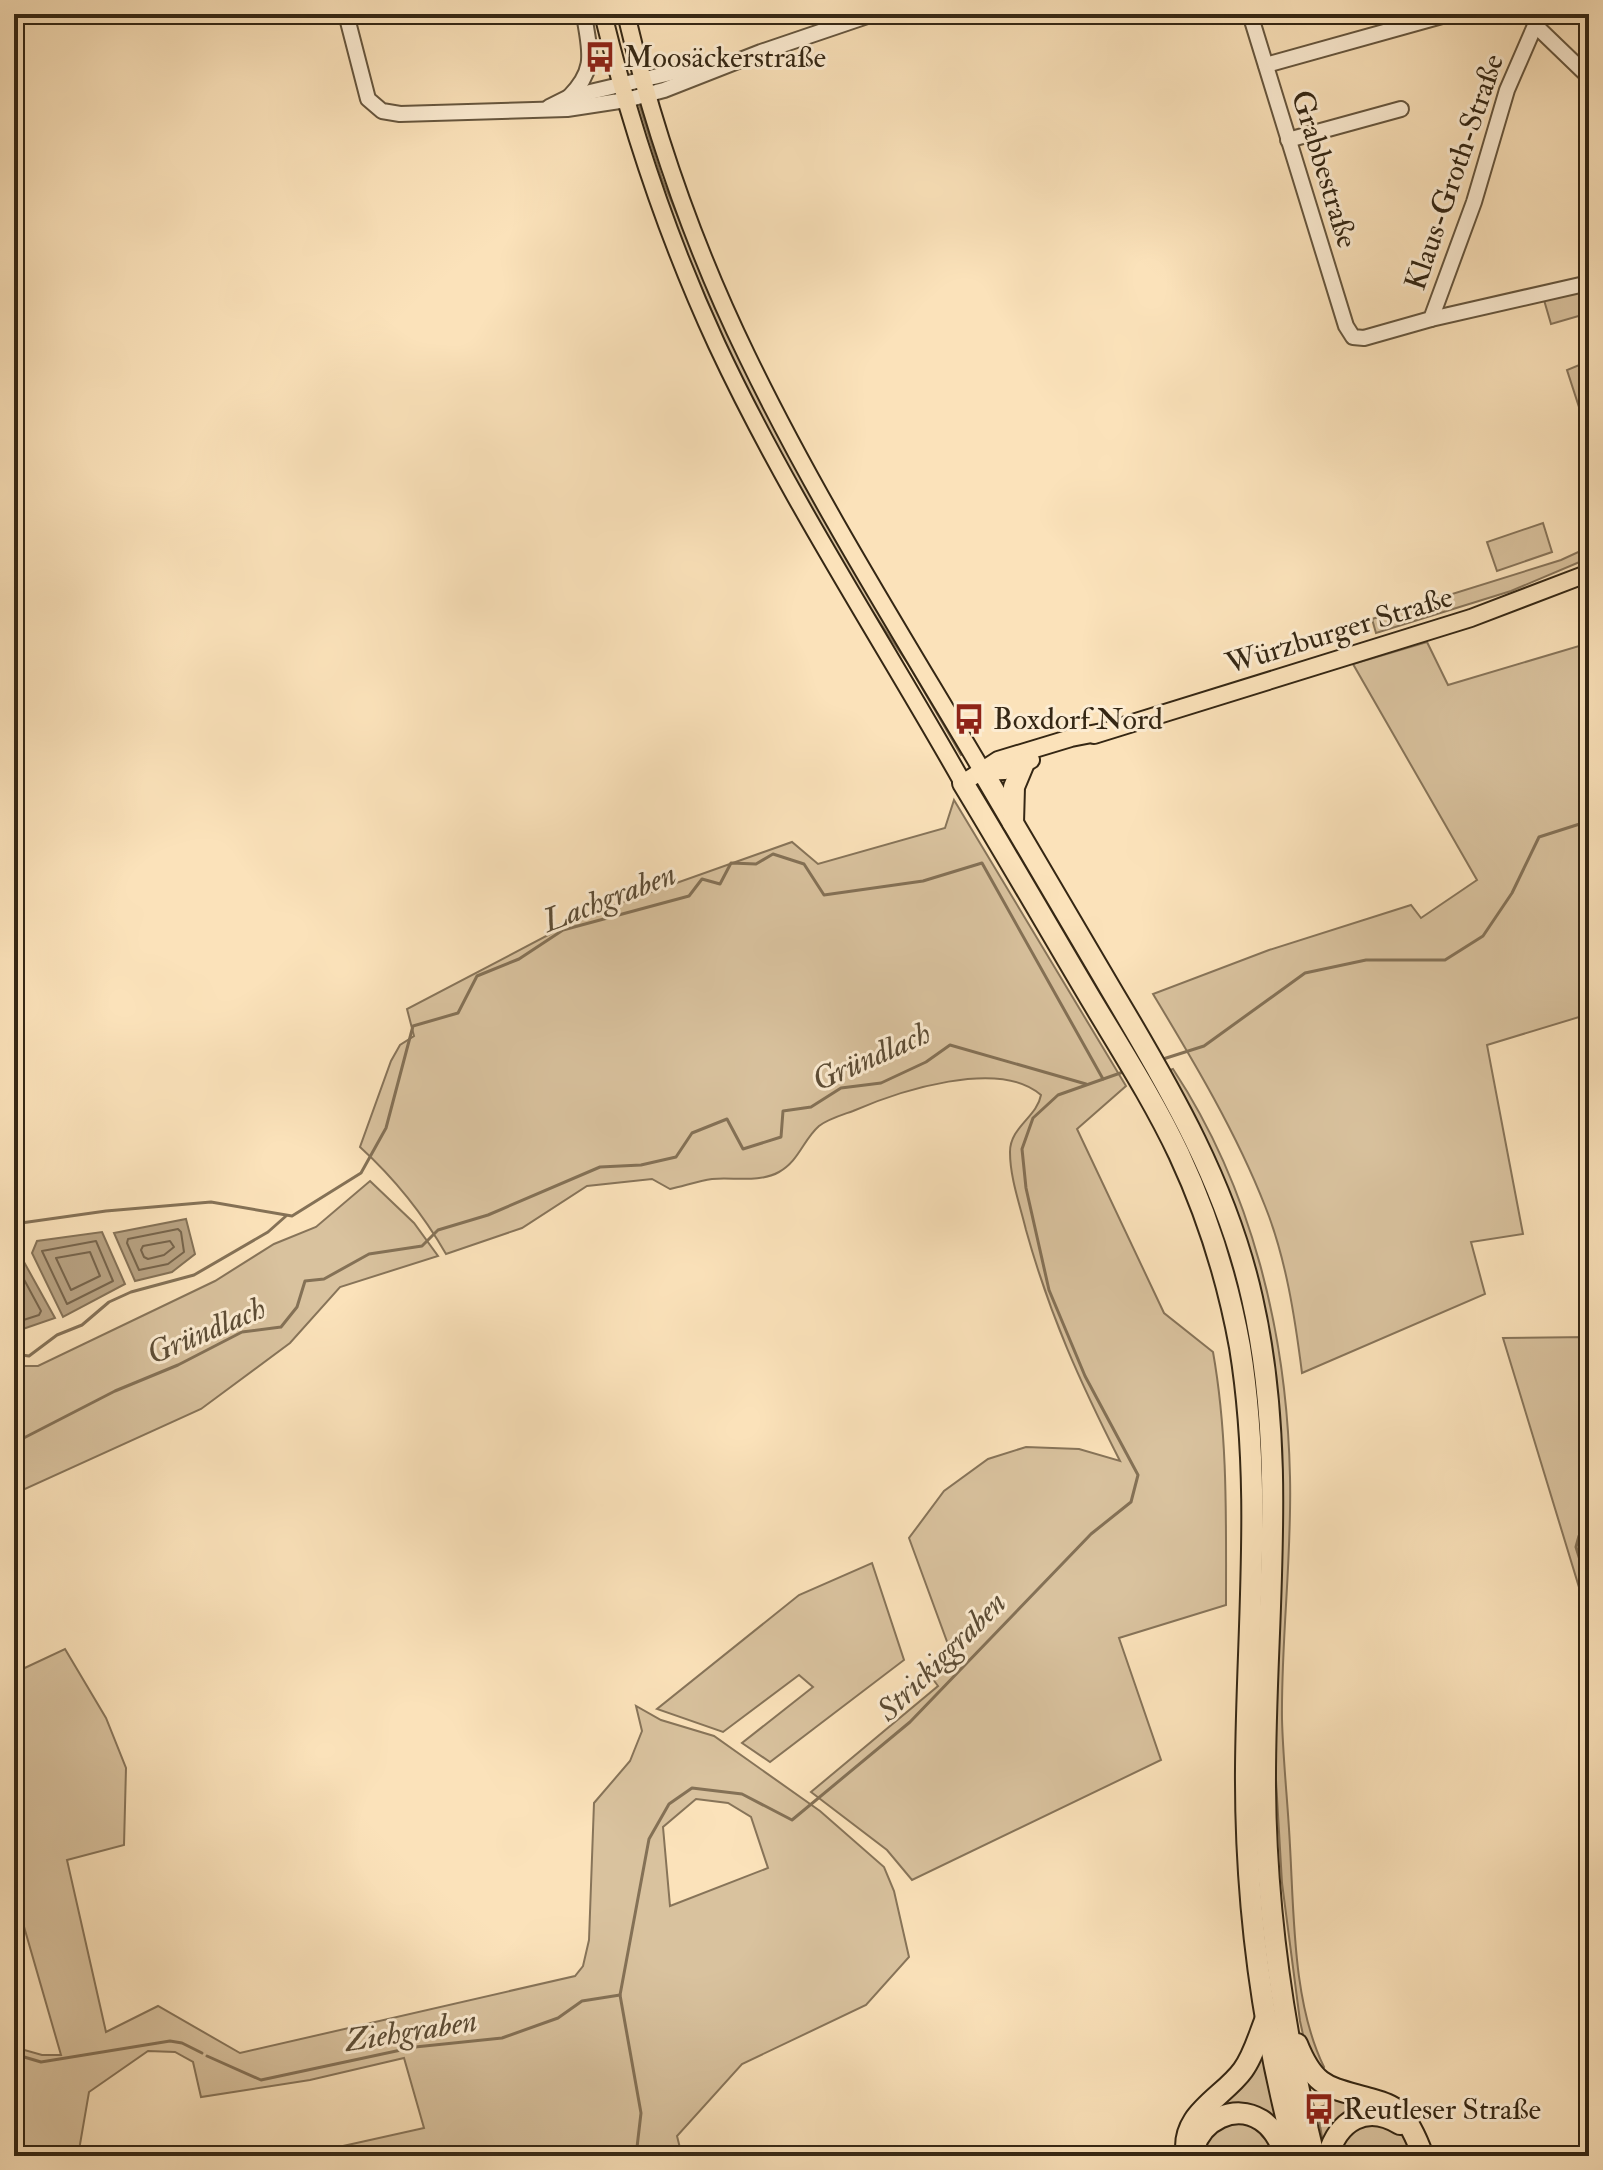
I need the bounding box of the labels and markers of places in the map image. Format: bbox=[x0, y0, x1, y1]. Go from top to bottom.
place label: Moosäckerstraße bbox=[624, 39, 826, 76]
bus stop icon: Moosäckerstraße bbox=[583, 40, 617, 74]
place label: Boxdorf Nord bbox=[993, 701, 1163, 738]
bus stop icon: Boxdorf Nord bbox=[952, 702, 986, 736]
place label: Reutleser Straße bbox=[1343, 2091, 1541, 2128]
bus stop icon: Reutleser Straße bbox=[1302, 2092, 1336, 2126]

